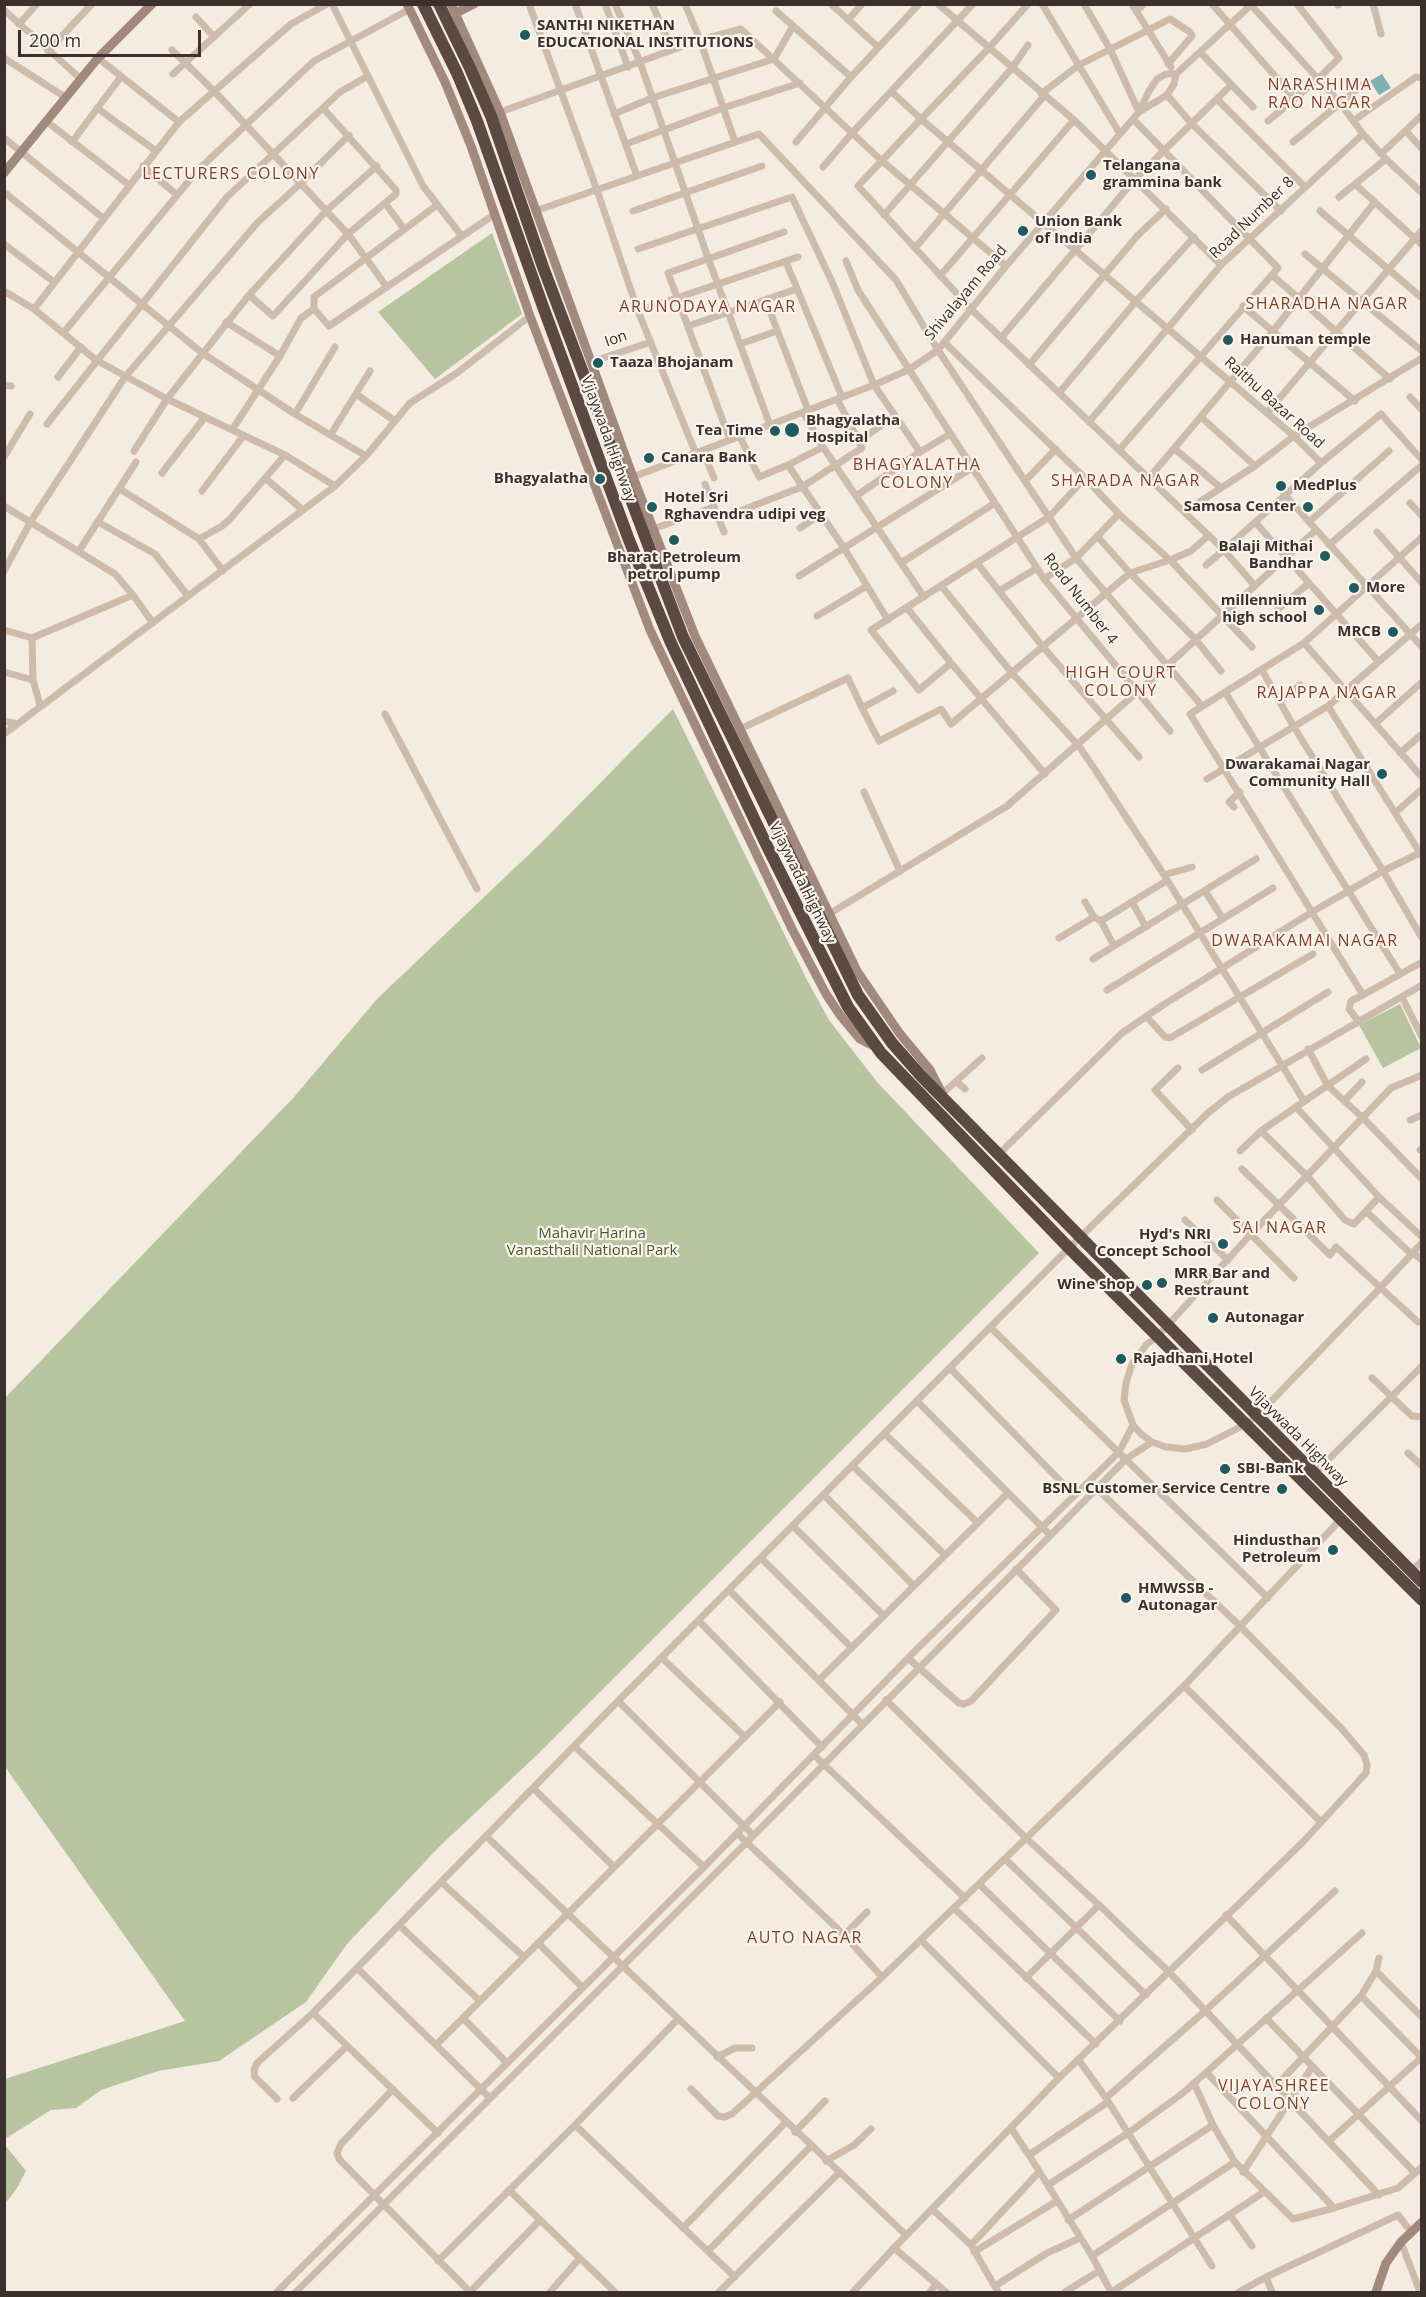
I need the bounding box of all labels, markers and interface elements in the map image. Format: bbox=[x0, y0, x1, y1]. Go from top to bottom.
place label: SANTHI NIKETHAN EDUCATIONAL INSTITUTIONS bbox=[537, 17, 753, 52]
scale bar bbox=[21, 18, 204, 56]
text: 200 m bbox=[29, 28, 81, 52]
marker: SANTHI NIKETHAN EDUCATIONAL INSTITUTIONS bbox=[518, 28, 532, 42]
district label: NARASHIMA RAO NAGAR bbox=[1267, 75, 1373, 113]
place label: Telangana grammina bank bbox=[1103, 157, 1222, 192]
district label: LECTURERS COLONY bbox=[142, 164, 320, 184]
marker: Telangana grammina bank bbox=[1084, 168, 1098, 182]
street label: Road Number 8 bbox=[1206, 173, 1298, 263]
place label: Union Bank of India bbox=[1035, 213, 1122, 248]
marker: Union Bank of India bbox=[1016, 224, 1030, 238]
street label: Shivalayam Road bbox=[921, 242, 1011, 344]
district label: SHARADHA NAGAR bbox=[1245, 294, 1409, 314]
district label: ARUNODAYA NAGAR bbox=[619, 297, 797, 317]
street label: Ion bbox=[602, 327, 630, 351]
place label: Hanuman temple bbox=[1240, 331, 1371, 349]
marker: Hanuman temple bbox=[1221, 333, 1235, 347]
street label: Raithu Bazar Road bbox=[1220, 353, 1328, 453]
place label: Taaza Bhojanam bbox=[610, 354, 734, 372]
marker: Taaza Bhojanam bbox=[591, 356, 605, 370]
street label: Vijaywada Highway bbox=[577, 373, 639, 505]
place label: Bhagyalatha Hospital bbox=[806, 412, 900, 447]
marker: Bhagyalatha Hospital bbox=[783, 421, 801, 439]
place label: Tea Time bbox=[696, 422, 763, 440]
marker: Tea Time bbox=[768, 424, 782, 438]
place label: Canara Bank bbox=[661, 449, 757, 467]
marker: Canara Bank bbox=[642, 451, 656, 465]
district label: BHAGYALATHA COLONY bbox=[853, 455, 981, 493]
place label: Bhagyalatha bbox=[494, 470, 588, 488]
district label: SHARADA NAGAR bbox=[1051, 471, 1201, 491]
marker: Bhagyalatha bbox=[593, 472, 607, 486]
place label: MedPlus bbox=[1293, 477, 1357, 495]
marker: MedPlus bbox=[1274, 479, 1288, 493]
place label: Hotel Sri Rghavendra udipi veg bbox=[664, 489, 826, 524]
place label: Samosa Center bbox=[1184, 498, 1296, 516]
marker: Hotel Sri Rghavendra udipi veg bbox=[645, 500, 659, 514]
marker: Samosa Center bbox=[1301, 500, 1315, 514]
marker: Bharat Petroleum petrol pump bbox=[667, 533, 681, 547]
place label: Balaji Mithai Bandhar bbox=[1218, 538, 1313, 573]
place label: Bharat Petroleum petrol pump bbox=[607, 549, 741, 584]
marker: Balaji Mithai Bandhar bbox=[1318, 549, 1332, 563]
street label: Road Number 4 bbox=[1039, 550, 1121, 648]
place label: More bbox=[1366, 579, 1405, 597]
marker: More bbox=[1347, 581, 1361, 595]
place label: millennium high school bbox=[1221, 592, 1307, 627]
marker: millennium high school bbox=[1312, 603, 1326, 617]
place label: MRCB bbox=[1337, 623, 1381, 641]
marker: MRCB bbox=[1386, 625, 1400, 639]
district label: HIGH COURT COLONY bbox=[1065, 663, 1177, 701]
district label: RAJAPPA NAGAR bbox=[1256, 683, 1398, 703]
place label: Dwarakamai Nagar Community Hall bbox=[1225, 756, 1370, 791]
marker: Dwarakamai Nagar Community Hall bbox=[1375, 767, 1389, 781]
street label: Vijaywada Highway bbox=[765, 819, 839, 947]
district label: DWARAKAMAI NAGAR bbox=[1211, 931, 1399, 951]
district label: SAI NAGAR bbox=[1233, 1218, 1327, 1238]
park label: Mahavir Harina Vanasthali National Park bbox=[507, 1225, 677, 1260]
place label: Hyd's NRI Concept School bbox=[1097, 1226, 1211, 1261]
marker: Hyd's NRI Concept School bbox=[1216, 1237, 1230, 1251]
place label: MRR Bar and Restraunt bbox=[1174, 1265, 1270, 1300]
place label: Wine shop bbox=[1057, 1276, 1135, 1294]
marker: MRR Bar and Restraunt bbox=[1155, 1276, 1169, 1290]
marker: Wine shop bbox=[1140, 1278, 1154, 1292]
place label: Autonagar bbox=[1225, 1309, 1304, 1327]
marker: Autonagar bbox=[1206, 1311, 1220, 1325]
place label: Rajadhani Hotel bbox=[1133, 1350, 1253, 1368]
marker: Rajadhani Hotel bbox=[1114, 1352, 1128, 1366]
street label: Vijaywada Highway bbox=[1244, 1383, 1352, 1491]
place label: SBI-Bank bbox=[1237, 1460, 1303, 1478]
marker: SBI-Bank bbox=[1218, 1462, 1232, 1476]
place label: BSNL Customer Service Centre bbox=[1042, 1480, 1270, 1498]
marker: BSNL Customer Service Centre bbox=[1275, 1482, 1289, 1496]
place label: Hindusthan Petroleum bbox=[1233, 1532, 1321, 1567]
marker: Hindusthan Petroleum bbox=[1326, 1543, 1340, 1557]
place label: HMWSSB - Autonagar bbox=[1138, 1580, 1217, 1615]
marker: HMWSSB - Autonagar bbox=[1119, 1591, 1133, 1605]
district label: AUTO NAGAR bbox=[747, 1928, 863, 1948]
district label: VIJAYASHREE COLONY bbox=[1218, 2076, 1330, 2114]

